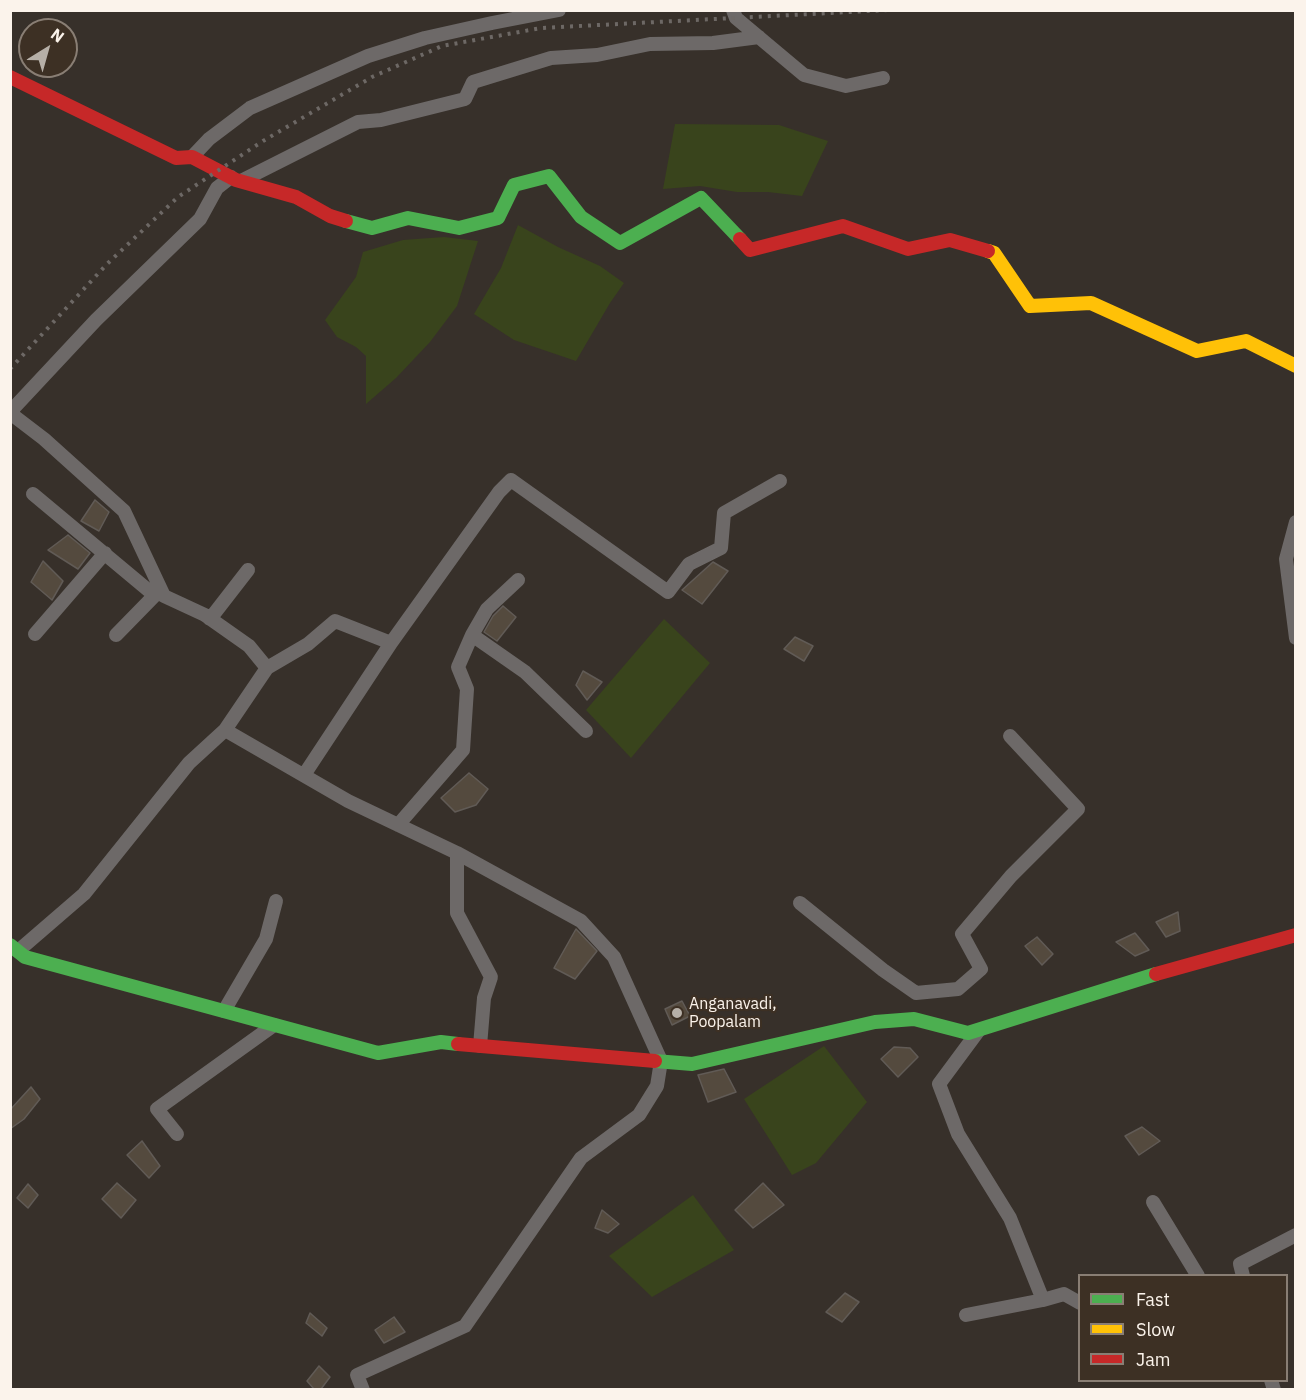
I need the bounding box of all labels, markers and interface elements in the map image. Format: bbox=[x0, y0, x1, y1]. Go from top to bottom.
north arrow bbox=[18, 18, 78, 78]
text: N bbox=[47, 24, 68, 47]
place label: Anganavadi, Poopalam bbox=[689, 994, 777, 1032]
marker: Anganavadi, Poopalam bbox=[670, 1006, 684, 1020]
legend bbox=[1078, 1274, 1288, 1382]
text: Fast bbox=[1136, 1288, 1170, 1311]
text: Slow bbox=[1136, 1318, 1175, 1341]
text: Jam bbox=[1136, 1348, 1171, 1371]

